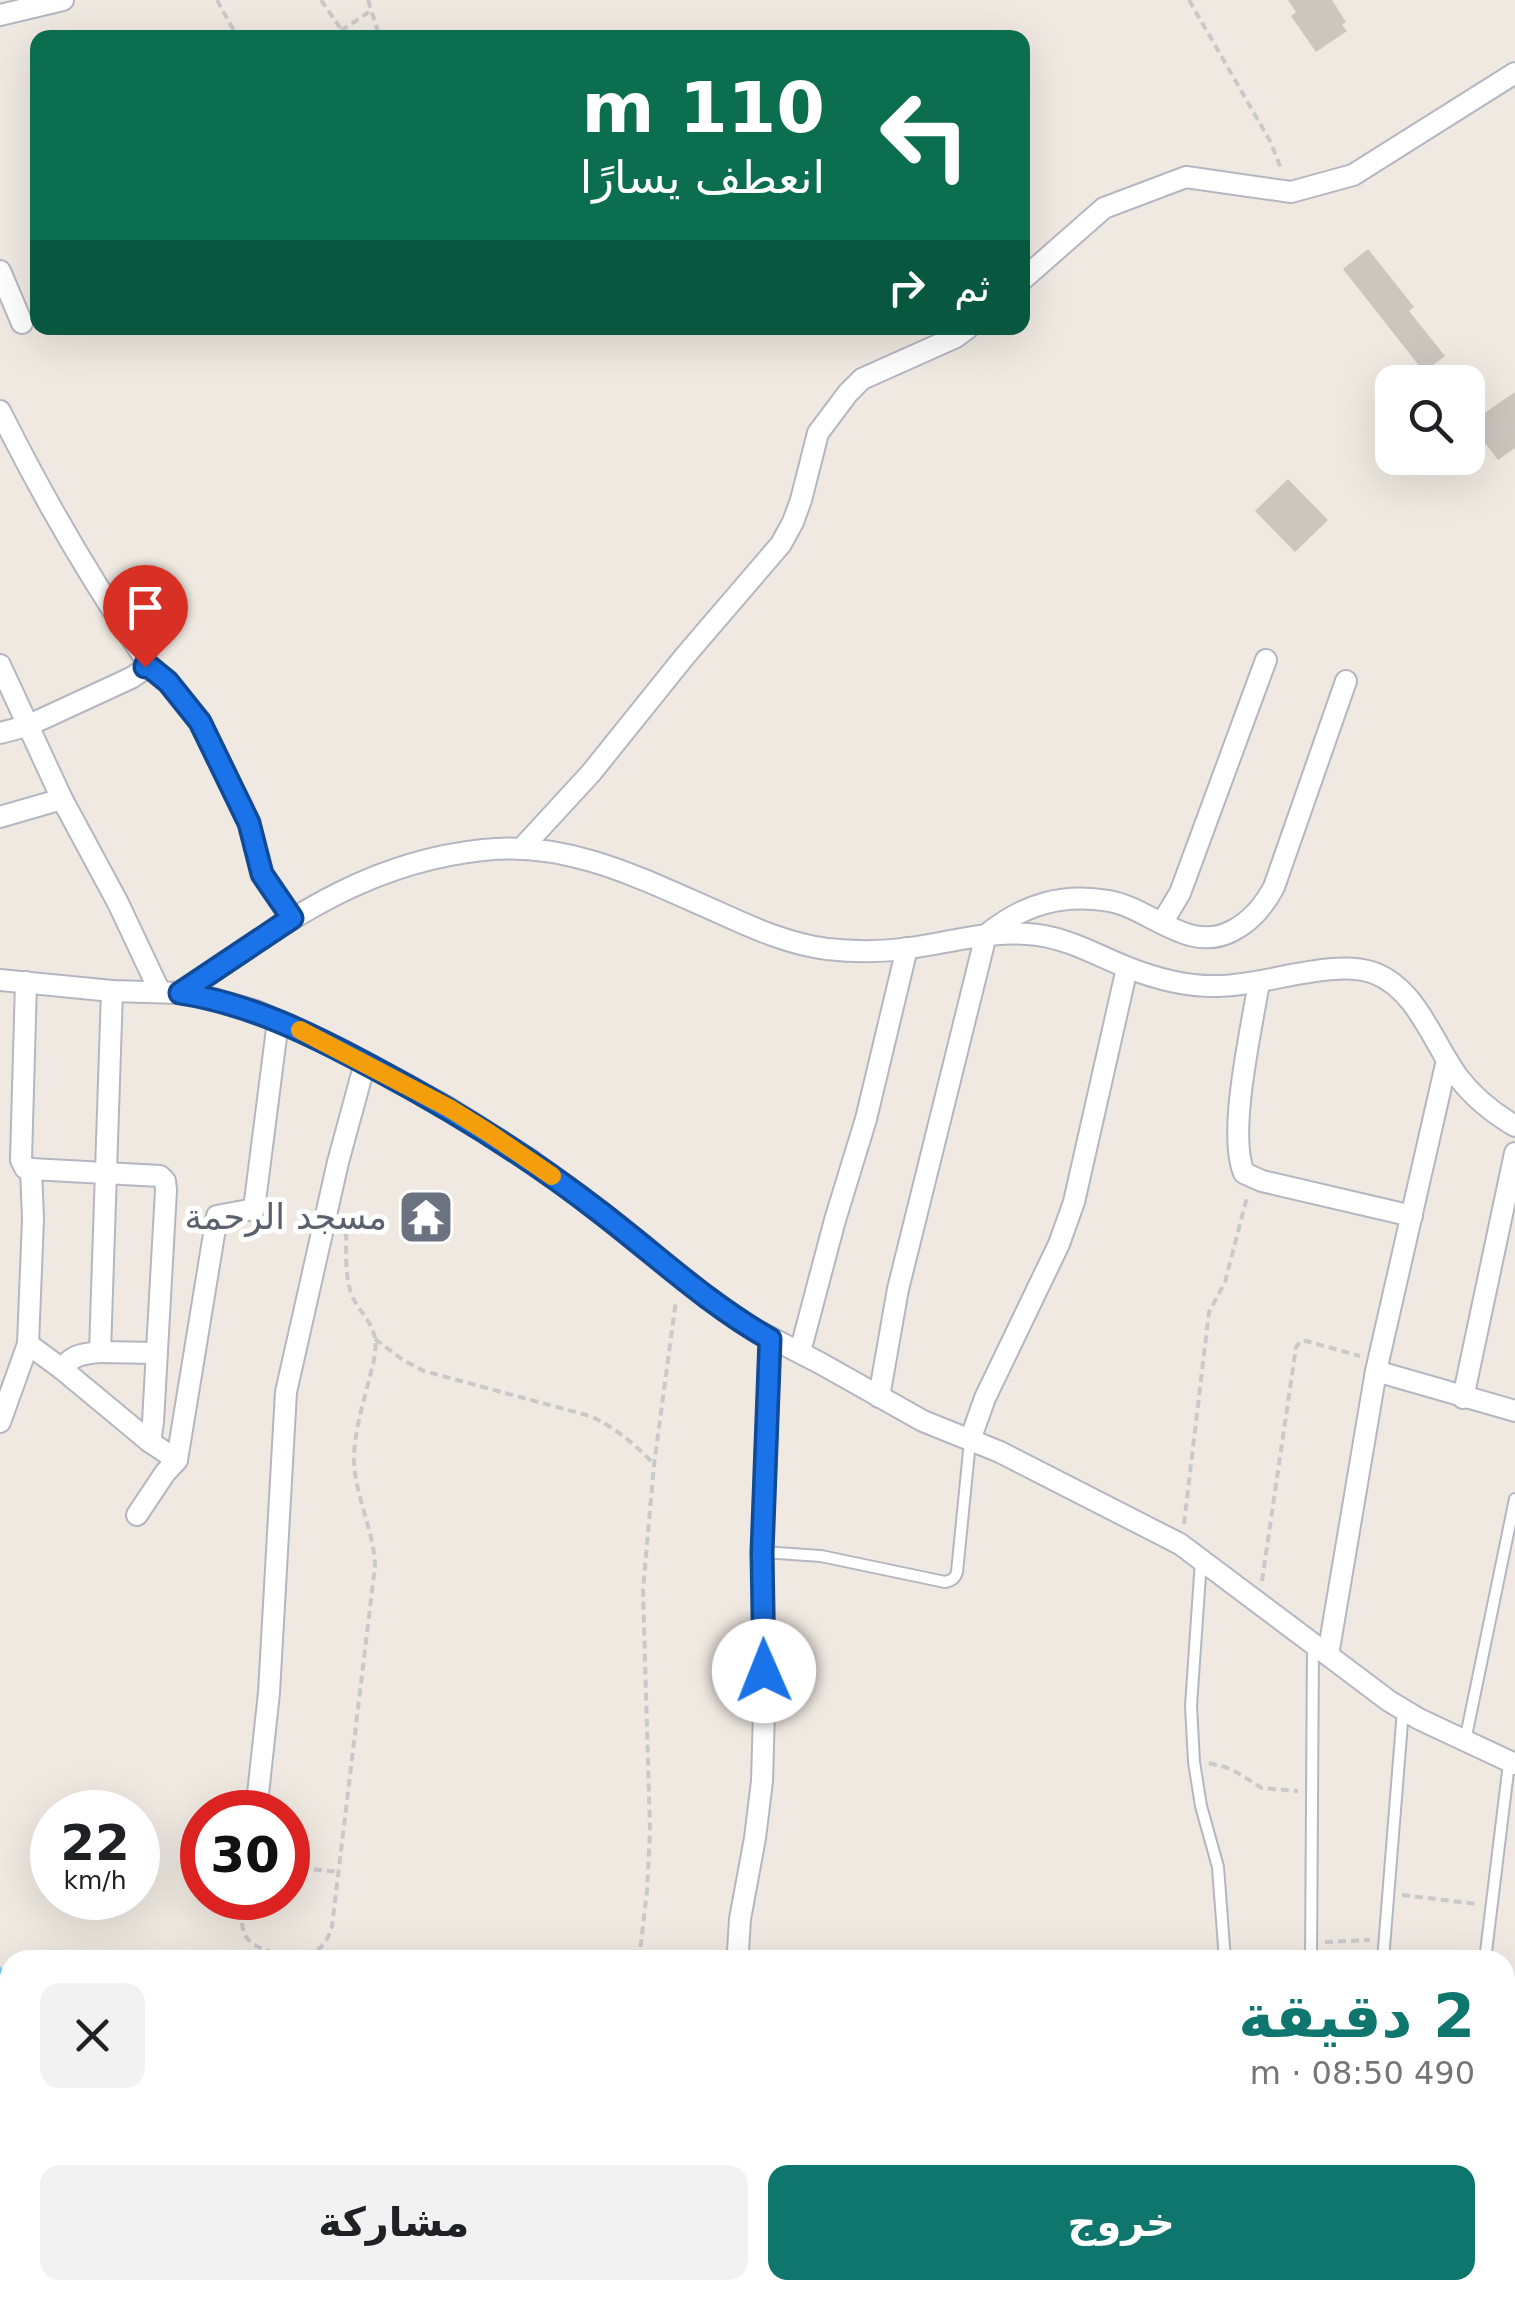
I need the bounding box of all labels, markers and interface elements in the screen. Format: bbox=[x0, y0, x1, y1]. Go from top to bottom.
text: 110 m bbox=[582, 67, 825, 149]
icon: left bbox=[860, 70, 990, 200]
text: انعطف يسارًا bbox=[580, 151, 825, 204]
icon: right bbox=[879, 260, 934, 315]
text: ثم bbox=[954, 266, 990, 310]
map controls bbox=[1375, 365, 1485, 475]
button: search bbox=[1375, 365, 1485, 475]
pin bbox=[103, 565, 188, 668]
icon: arrive bbox=[118, 580, 173, 635]
temple icon: مسجد الرحمة bbox=[396, 1187, 456, 1247]
place label: مسجد الرحمة bbox=[185, 1197, 387, 1238]
position arrow bbox=[712, 1619, 816, 1723]
speed limit sign: 30 bbox=[180, 1790, 310, 1920]
text: 22 bbox=[60, 1814, 130, 1872]
text: km/h bbox=[63, 1866, 127, 1895]
text: 2 دقيقة bbox=[1238, 1981, 1475, 2051]
button: close bbox=[40, 1983, 145, 2088]
text: 490 m · 08:50 bbox=[1250, 2054, 1475, 2092]
button: مشاركة bbox=[40, 2165, 748, 2280]
button: خروج bbox=[768, 2165, 1475, 2280]

